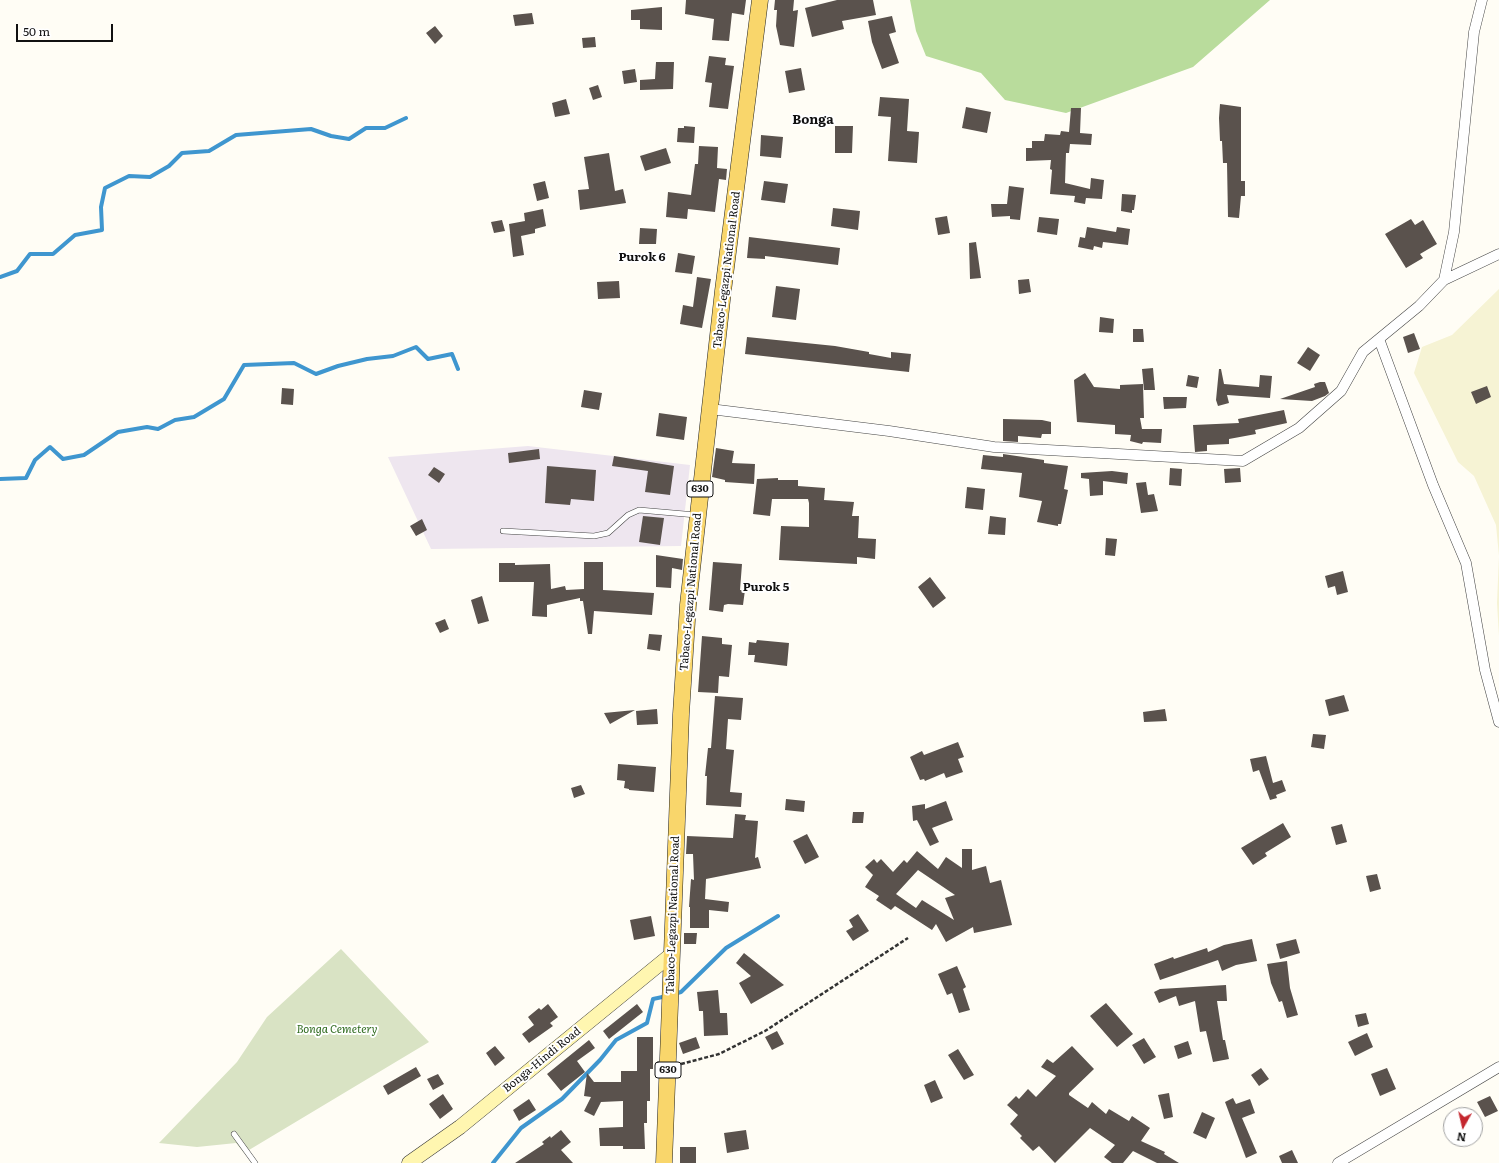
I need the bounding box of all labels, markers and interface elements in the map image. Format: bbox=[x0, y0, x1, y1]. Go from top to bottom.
scale bar bbox=[18, 16, 115, 42]
text: 50 m bbox=[23, 22, 50, 40]
district label: Bonga bbox=[792, 112, 834, 128]
street label: Tabaco-Legazpi National Road bbox=[711, 191, 743, 349]
district label: Purok 6 bbox=[618, 250, 666, 264]
road number: 630 bbox=[687, 481, 713, 497]
street label: Tabaco-Legazpi National Road bbox=[678, 513, 704, 671]
district label: Purok 5 bbox=[743, 580, 789, 594]
street label: Tabaco-Legazpi National Road bbox=[664, 836, 682, 994]
park label: Bonga Cemetery bbox=[297, 1023, 377, 1037]
street label: Bonga-Hindi Road bbox=[500, 1025, 584, 1095]
road number: 630 bbox=[655, 1062, 681, 1078]
north arrow bbox=[1443, 1107, 1483, 1147]
text: N bbox=[1456, 1129, 1467, 1146]

